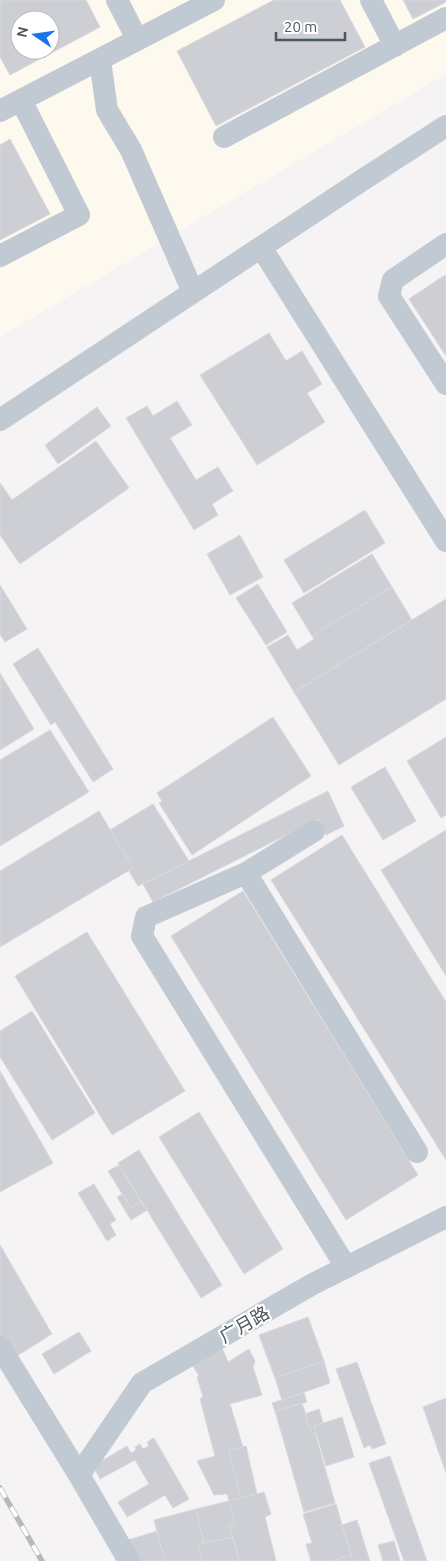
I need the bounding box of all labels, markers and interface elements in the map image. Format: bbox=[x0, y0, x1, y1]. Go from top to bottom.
north arrow bbox=[10, 10, 60, 60]
scale bar bbox=[276, 10, 345, 42]
text: 20 m bbox=[284, 18, 317, 35]
text: N bbox=[13, 25, 31, 39]
street label: 广月路 bbox=[216, 1302, 272, 1346]

